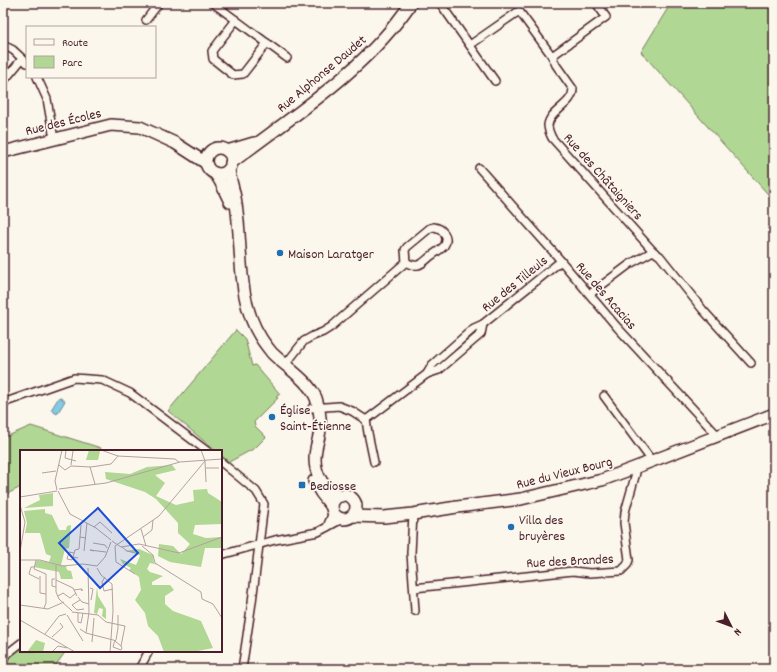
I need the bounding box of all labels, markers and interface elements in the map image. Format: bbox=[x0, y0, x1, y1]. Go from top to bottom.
legend bbox=[26, 26, 156, 78]
street label: Rue Alphonse Daudet bbox=[273, 31, 372, 118]
text: Route bbox=[62, 35, 88, 52]
text: Parc bbox=[62, 55, 83, 72]
street label: Rue des Écoles bbox=[23, 104, 104, 142]
street label: Rue des Châtaigniers bbox=[558, 129, 647, 225]
place label: Maison Laratger bbox=[288, 245, 375, 265]
marker: Maison Laratger bbox=[275, 248, 285, 258]
street label: Rue des Tilleuls bbox=[478, 251, 553, 318]
street label: Rue des Acacias bbox=[570, 258, 641, 335]
place label: Église Saint-Étienne bbox=[280, 401, 351, 437]
marker: Église Saint-Étienne bbox=[267, 412, 277, 422]
inset map bbox=[20, 450, 222, 652]
street label: Rue du Vieux Bourg bbox=[514, 452, 615, 496]
place label: Bediosse bbox=[310, 477, 356, 497]
marker: Bediosse bbox=[297, 480, 307, 490]
place label: Villa des bruyères bbox=[519, 511, 565, 547]
marker: Villa des bruyères bbox=[506, 522, 516, 532]
street label: Rue des Brandes bbox=[526, 550, 614, 574]
north arrow bbox=[711, 606, 751, 646]
text: N bbox=[729, 624, 745, 639]

